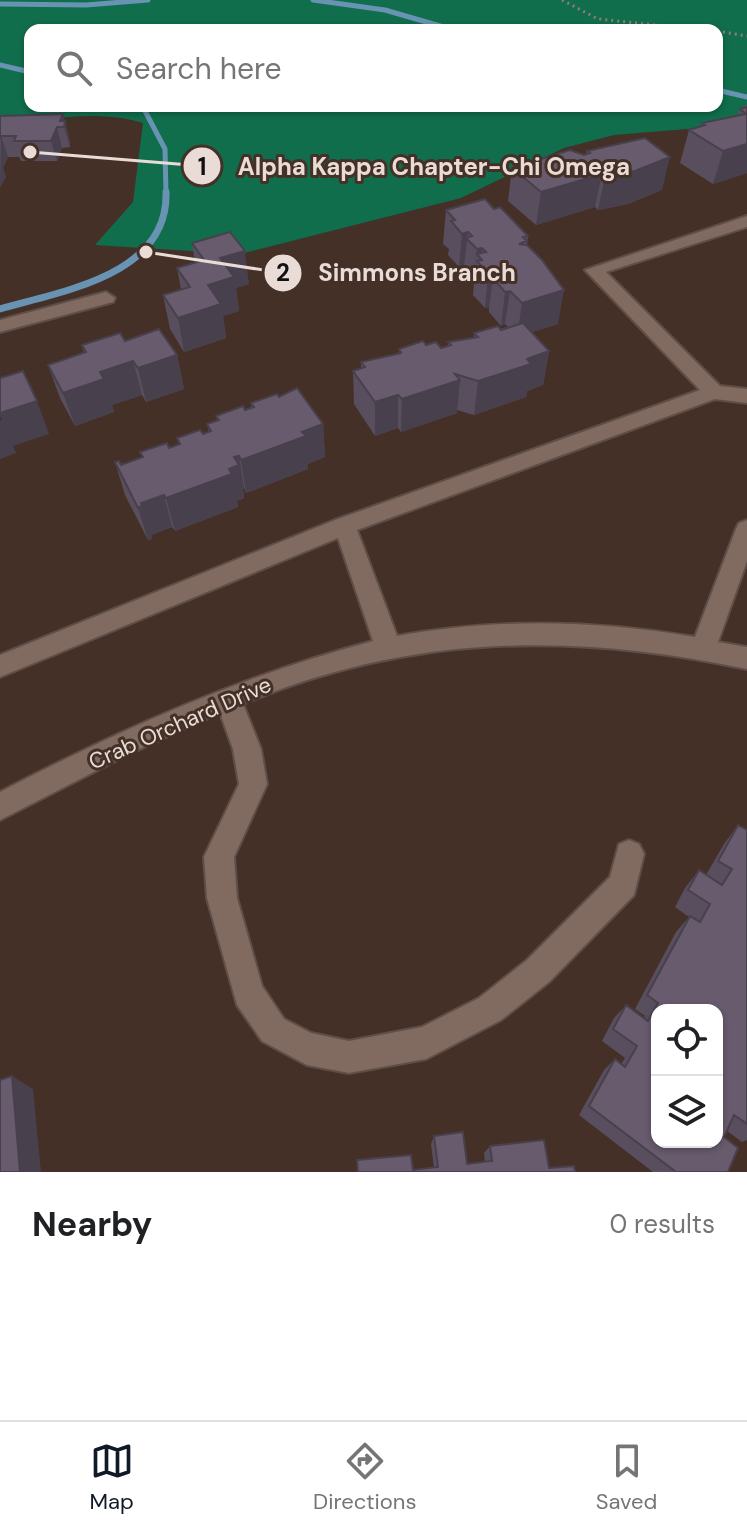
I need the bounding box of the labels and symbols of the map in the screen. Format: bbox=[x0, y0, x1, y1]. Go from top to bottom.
callout: Alpha Kappa Chapter-Chi Omega bbox=[182, 142, 646, 190]
text: 1 bbox=[198, 151, 206, 182]
text: Alpha Kappa Chapter-Chi Omega bbox=[238, 151, 630, 182]
callout: Simmons Branch bbox=[263, 249, 532, 297]
text: 2 bbox=[276, 257, 290, 288]
text: Simmons Branch bbox=[318, 257, 516, 288]
street label: Crab Orchard Drive bbox=[84, 670, 276, 776]

